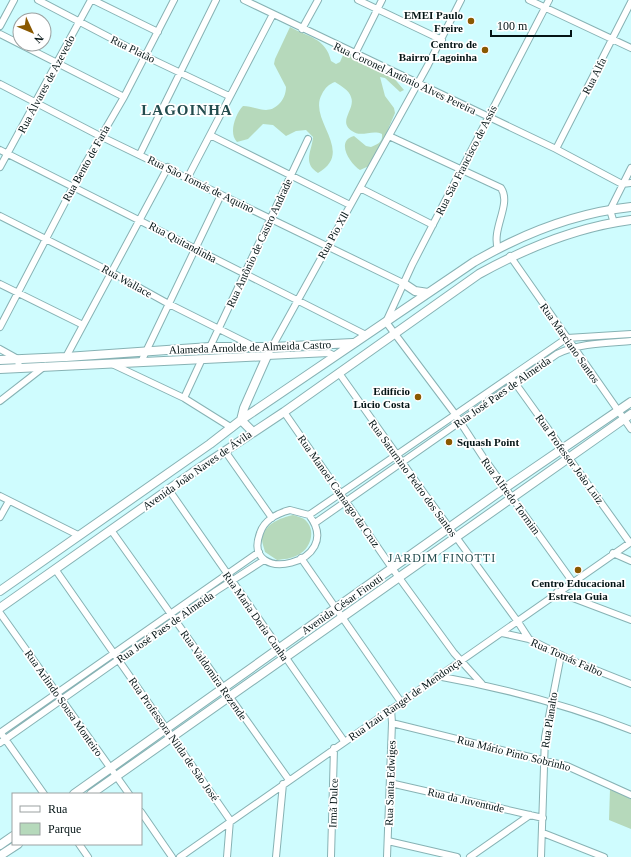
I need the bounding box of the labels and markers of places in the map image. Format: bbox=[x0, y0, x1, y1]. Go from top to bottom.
place label: EMEI Paulo Freire bbox=[404, 9, 463, 34]
marker: EMEI Paulo Freire bbox=[466, 16, 476, 26]
place label: Centro de Bairro Lagoinha bbox=[399, 38, 477, 63]
marker: Centro de Bairro Lagoinha bbox=[480, 45, 490, 55]
place label: Edifício Lúcio Costa bbox=[353, 385, 410, 410]
marker: Edifício Lúcio Costa bbox=[413, 392, 423, 402]
place label: Squash Point bbox=[457, 436, 519, 448]
marker: Squash Point bbox=[444, 437, 454, 447]
marker: Centro Educacional Estrela Guia bbox=[573, 565, 583, 575]
place label: Centro Educacional Estrela Guia bbox=[531, 577, 625, 602]

